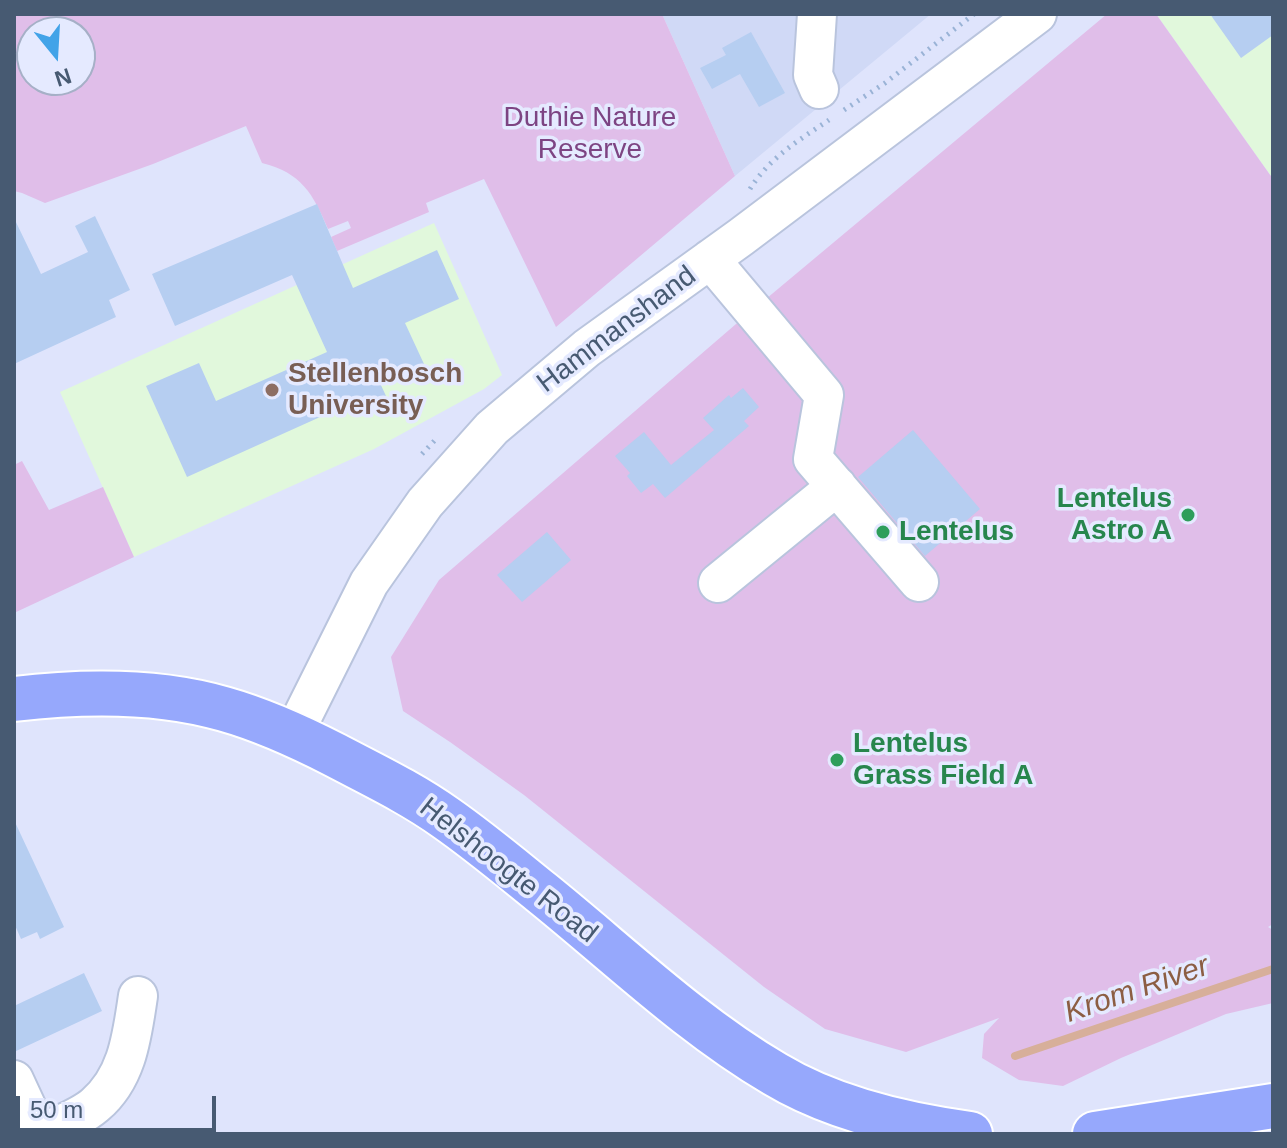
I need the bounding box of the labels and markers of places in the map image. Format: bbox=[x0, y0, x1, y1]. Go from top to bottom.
place label: Stellenbosch University bbox=[288, 357, 462, 423]
marker: Stellenbosch University bbox=[263, 381, 281, 399]
place label: Lentelus Astro A bbox=[1057, 482, 1172, 548]
marker: Lentelus Astro A bbox=[1179, 506, 1197, 524]
place label: Lentelus bbox=[899, 515, 1014, 549]
marker: Lentelus bbox=[874, 523, 892, 541]
place label: Lentelus Grass Field A bbox=[853, 727, 1034, 793]
marker: Lentelus Grass Field A bbox=[828, 751, 846, 769]

